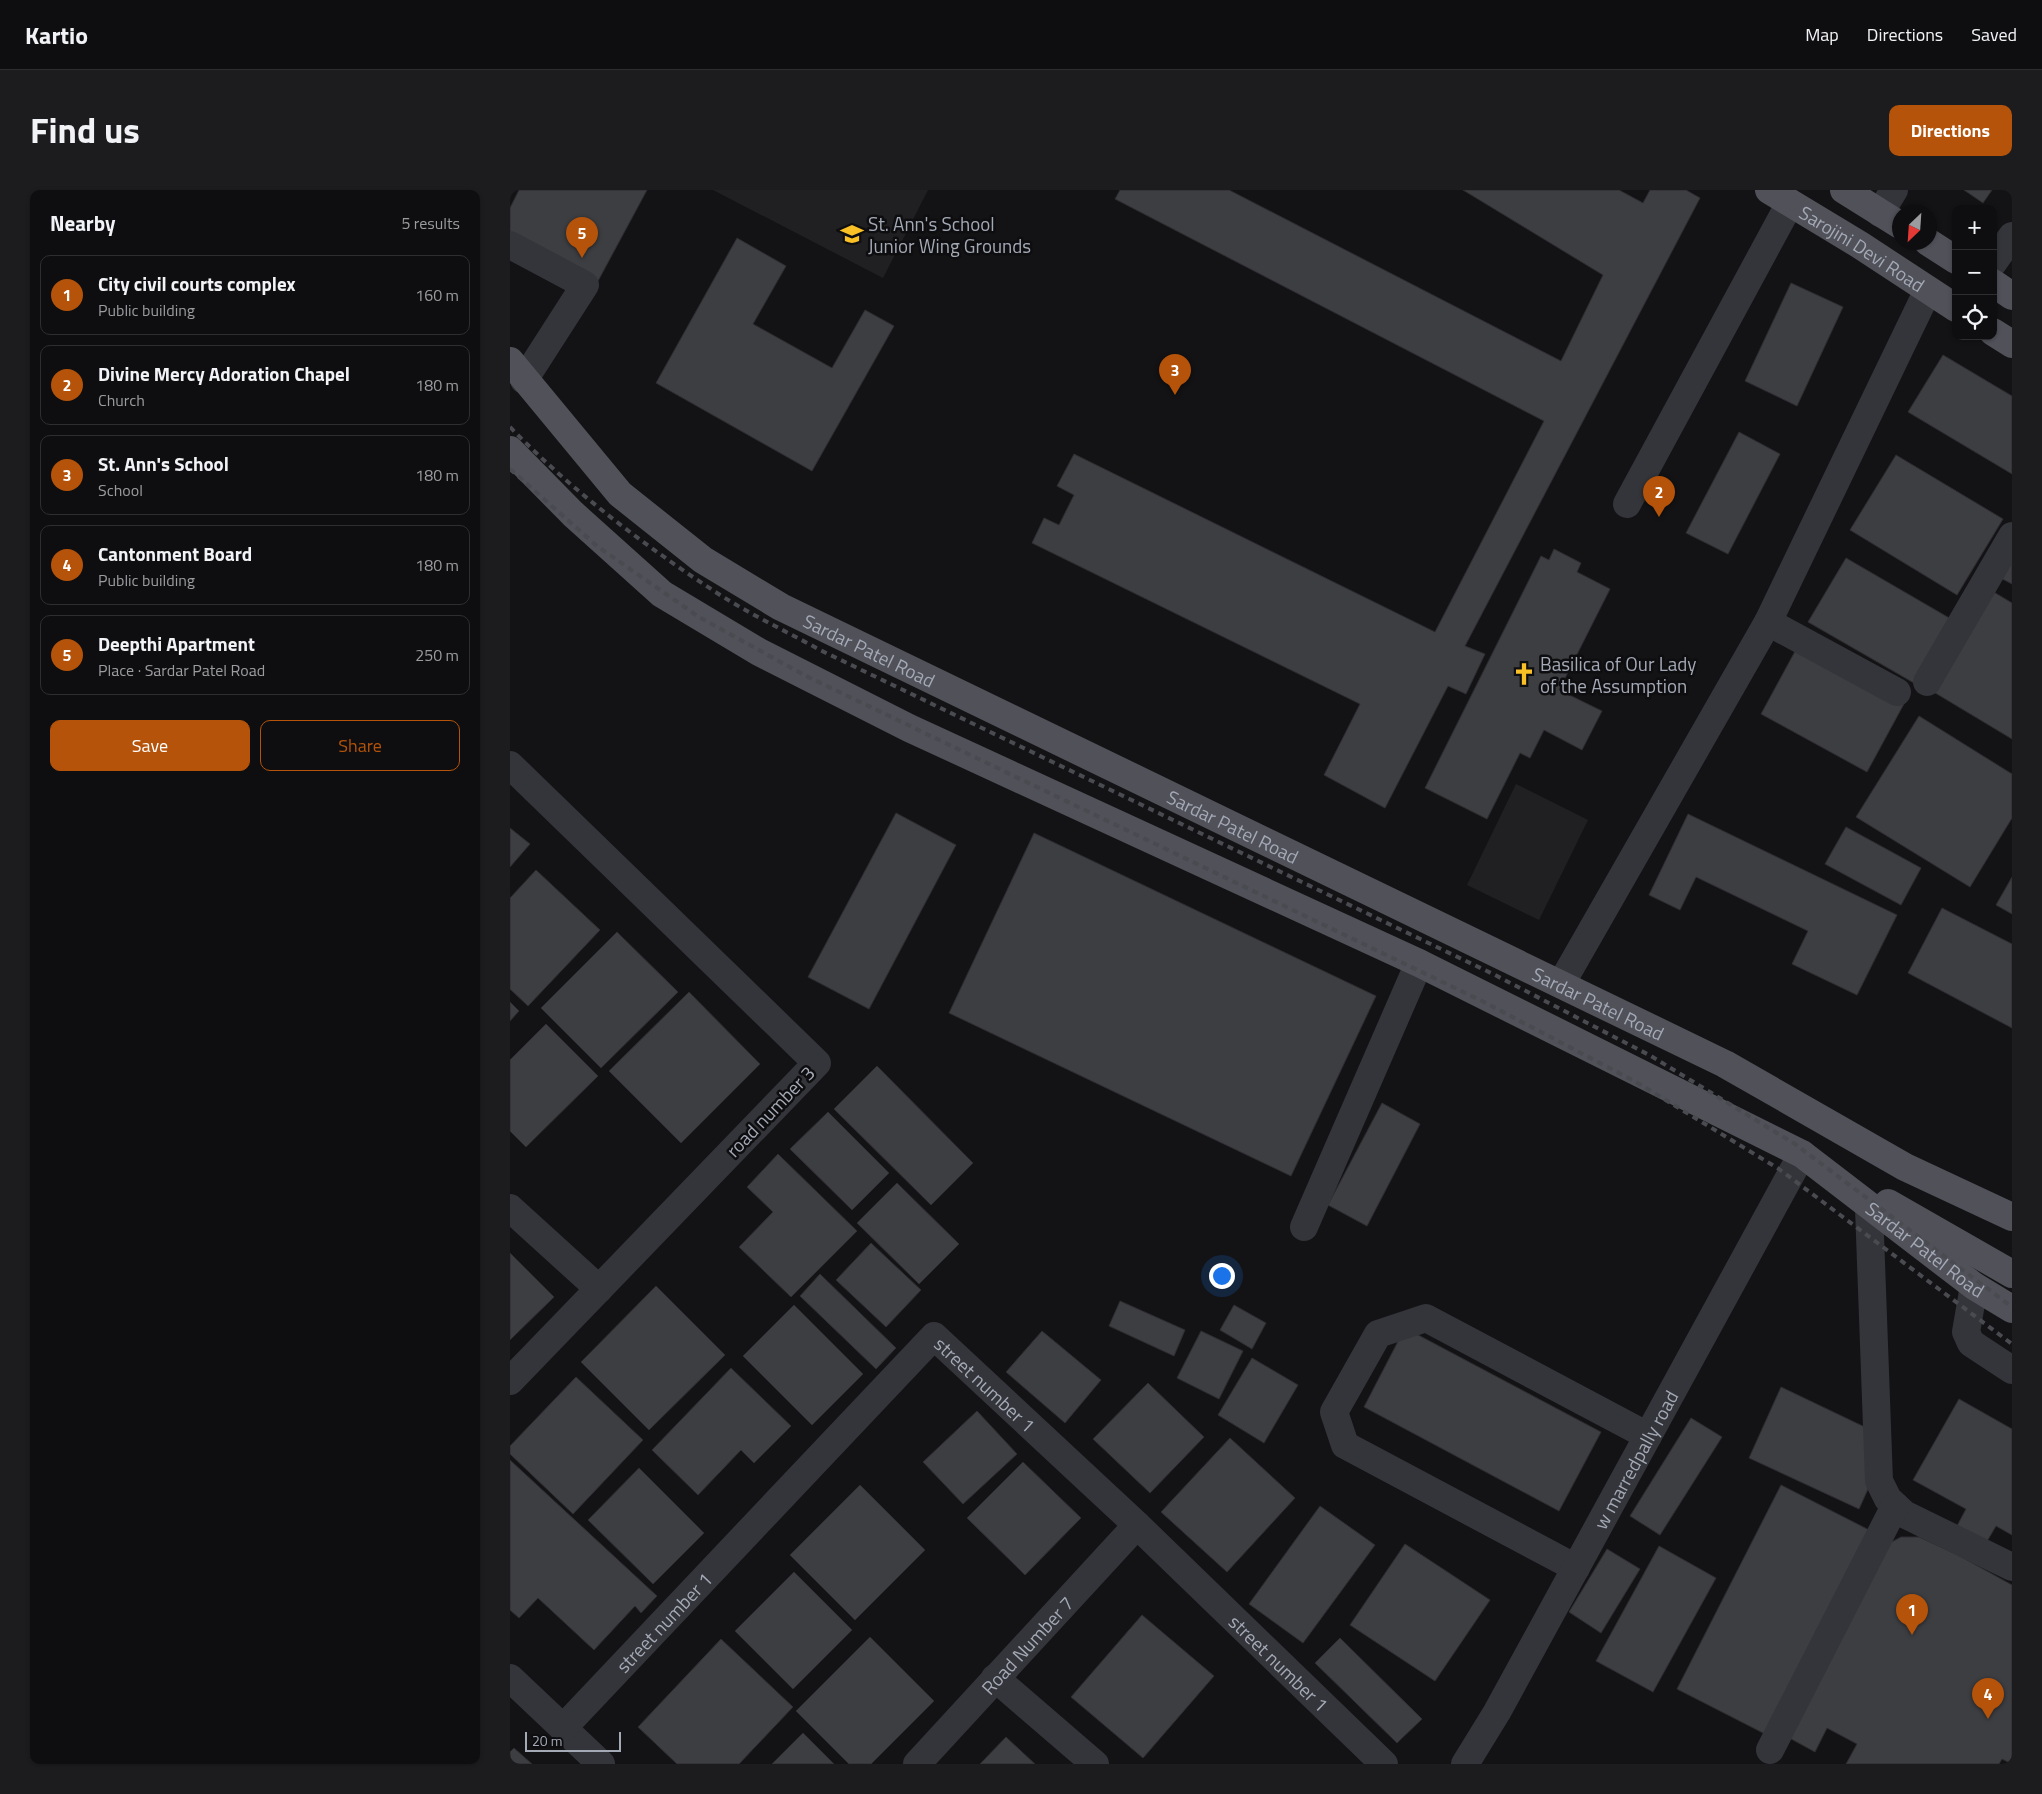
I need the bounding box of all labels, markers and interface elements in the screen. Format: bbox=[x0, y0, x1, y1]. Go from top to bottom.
text: Kartio bbox=[25, 17, 88, 53]
text: Map bbox=[1805, 21, 1839, 48]
text: Directions bbox=[1867, 21, 1943, 48]
text: Saved bbox=[1971, 21, 2017, 48]
text: Find us bbox=[30, 103, 140, 157]
button: Directions bbox=[1889, 105, 2012, 156]
street label: Sarojini Devi Road bbox=[1794, 197, 1931, 299]
north arrow bbox=[1892, 205, 1937, 250]
map controls bbox=[1952, 205, 1997, 340]
button: + bbox=[1952, 205, 1997, 250]
text: Nearby bbox=[50, 207, 115, 239]
place label: St. Ann's School Junior Wing Grounds bbox=[868, 209, 1031, 260]
text: 5 results bbox=[401, 211, 460, 235]
pin: 5 bbox=[566, 217, 598, 258]
school or university icon: St. Ann's School Junior Wing Grounds bbox=[839, 221, 865, 247]
button: − bbox=[1952, 250, 1997, 295]
text: City civil courts complex bbox=[98, 269, 296, 298]
text: 1 bbox=[63, 283, 71, 307]
text: 160 m bbox=[415, 283, 459, 307]
button: locate bbox=[1952, 295, 1997, 340]
text: Public building bbox=[98, 298, 195, 322]
pin: 3 bbox=[1159, 354, 1191, 395]
text: Divine Mercy Adoration Chapel bbox=[98, 359, 350, 388]
text: 2 bbox=[63, 373, 71, 397]
text: 180 m bbox=[415, 373, 459, 397]
text: Church bbox=[98, 388, 145, 412]
text: St. Ann's School bbox=[98, 449, 229, 478]
text: 3 bbox=[63, 463, 71, 487]
text: 180 m bbox=[415, 463, 459, 487]
pin: 2 bbox=[1643, 476, 1675, 517]
text: School bbox=[98, 478, 143, 502]
text: Cantonment Board bbox=[98, 539, 252, 568]
text: 4 bbox=[63, 553, 71, 577]
text: 180 m bbox=[415, 553, 459, 577]
text: Public building bbox=[98, 568, 195, 592]
street label: Sardar Patel Road bbox=[799, 606, 940, 694]
text: Deepthi Apartment bbox=[98, 629, 255, 658]
text: 5 bbox=[63, 643, 71, 667]
text: 250 m bbox=[415, 643, 459, 667]
place label: Basilica of Our Lady of the Assumption bbox=[1540, 649, 1697, 700]
text: Place · Sardar Patel Road bbox=[98, 658, 265, 682]
church icon: Basilica of Our Lady of the Assumption bbox=[1511, 661, 1537, 687]
button: Save bbox=[50, 720, 250, 771]
button: Share bbox=[260, 720, 460, 771]
street label: Sardar Patel Road bbox=[1162, 782, 1304, 870]
street label: Sardar Patel Road bbox=[1528, 959, 1669, 1047]
street label: road number 3 bbox=[719, 1059, 821, 1163]
street label: Sardar Patel Road bbox=[1860, 1194, 1991, 1304]
your location bbox=[1209, 1263, 1235, 1289]
street label: street number 1 bbox=[928, 1329, 1043, 1438]
street label: w marredpally road bbox=[1585, 1385, 1685, 1534]
street label: street number 1 bbox=[608, 1565, 718, 1679]
street label: Road Number 7 bbox=[974, 1589, 1080, 1701]
pin: 1 bbox=[1896, 1594, 1928, 1635]
street label: street number 1 bbox=[1223, 1607, 1336, 1718]
pin: 4 bbox=[1972, 1678, 2004, 1719]
scale bar bbox=[525, 1729, 621, 1752]
text: 20 m bbox=[532, 1730, 562, 1751]

